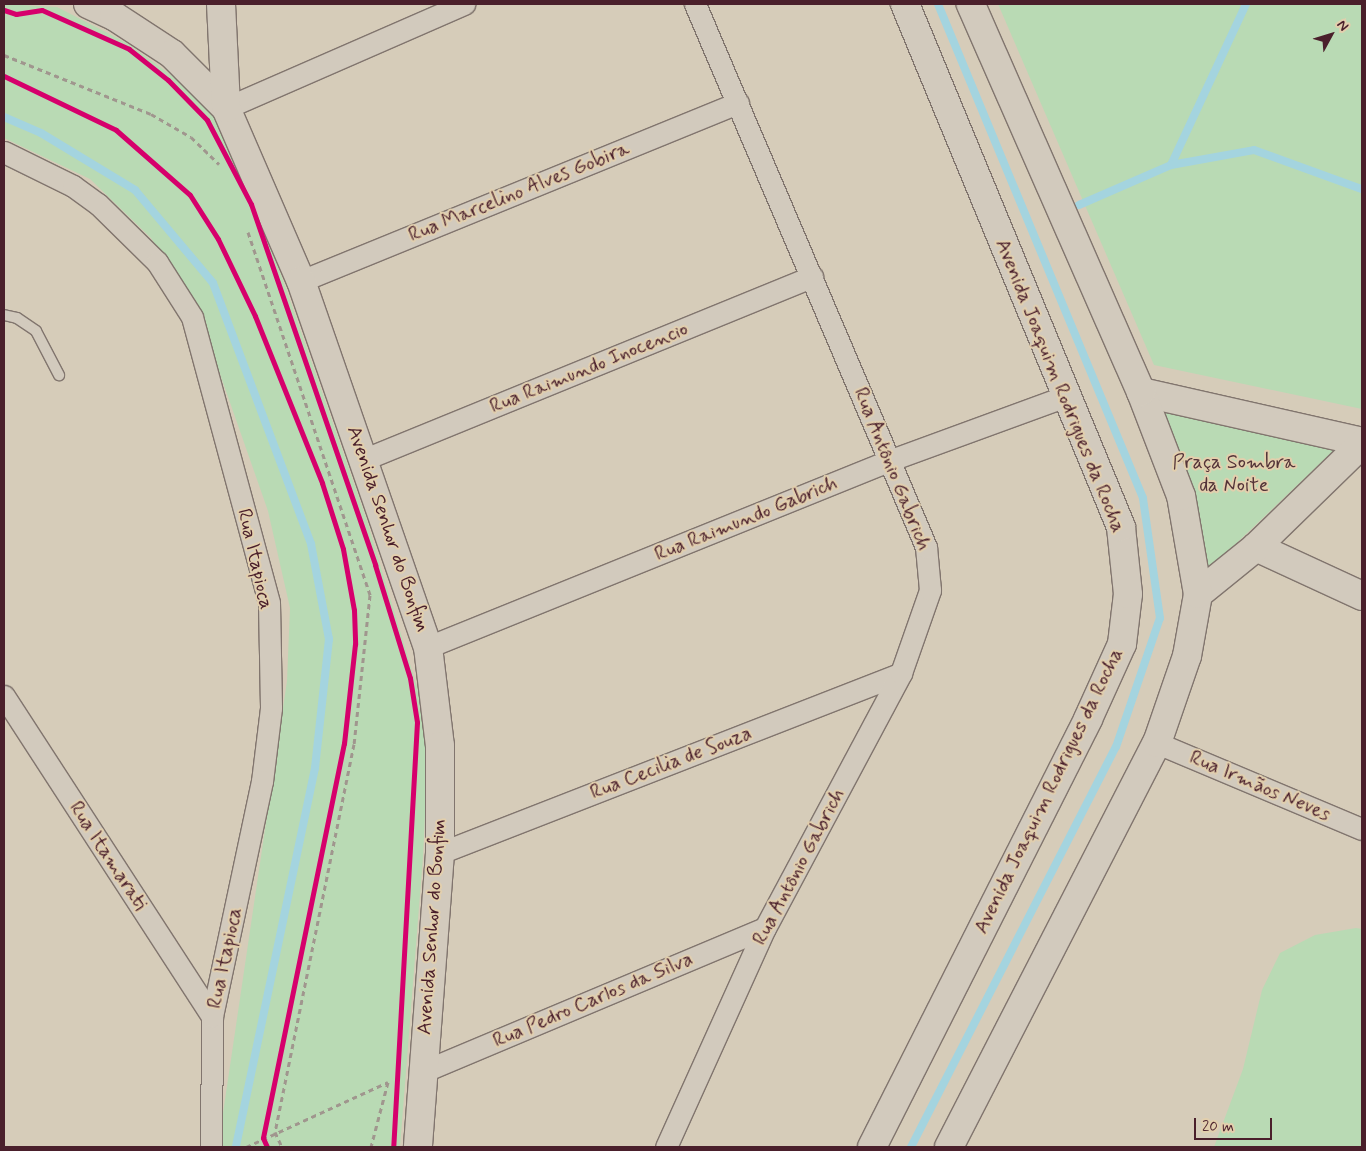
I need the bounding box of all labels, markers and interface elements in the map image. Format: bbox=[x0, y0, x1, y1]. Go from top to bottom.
north arrow bbox=[1306, 10, 1356, 60]
text: N bbox=[1333, 16, 1353, 35]
street label: Rua Marcelino Alves Gobira bbox=[406, 137, 632, 247]
street label: Avenida Joaquim Rodrigues da Rocha bbox=[989, 234, 1131, 538]
street label: Rua Raimundo Inocencio bbox=[485, 317, 693, 419]
street label: Rua Antônio Gabrich bbox=[849, 385, 935, 553]
street label: Avenida Senhor do Bonfim bbox=[341, 422, 435, 636]
park label: Praça Sombra da Noite bbox=[1173, 451, 1295, 498]
street label: Rua Raimundo Gabrich bbox=[649, 470, 843, 568]
street label: Rua Itapioca bbox=[231, 504, 279, 614]
street label: Avenida Joaquim Rodrigues da Rocha bbox=[969, 643, 1129, 939]
street label: Rua Cecilia de Souza bbox=[585, 720, 757, 806]
street label: Rua Irmãos Neves bbox=[1184, 745, 1336, 827]
street label: Rua Antônio Gabrich bbox=[748, 786, 850, 948]
street label: Rua Itamarati bbox=[63, 795, 153, 917]
street label: Avenida Senhor do Bonfim bbox=[412, 818, 452, 1036]
street label: Rua Itapioca bbox=[202, 903, 248, 1013]
street label: Rua Pedro Carlos da Silva bbox=[492, 948, 694, 1052]
scale bar bbox=[1196, 1108, 1274, 1140]
text: 20 m bbox=[1202, 1117, 1234, 1137]

